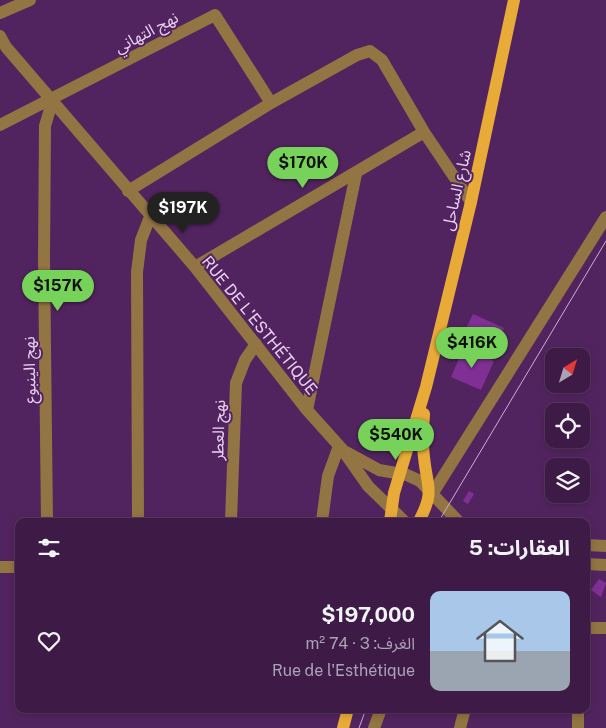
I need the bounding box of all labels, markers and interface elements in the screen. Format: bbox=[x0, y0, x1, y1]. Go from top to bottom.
street label: نهج التهاني bbox=[111, 8, 183, 60]
pin: $170K bbox=[268, 146, 338, 189]
street label: شارع الساحل bbox=[438, 148, 478, 233]
text: $170K bbox=[278, 153, 328, 172]
pin: $197K bbox=[148, 192, 218, 234]
text: $197K bbox=[158, 198, 208, 217]
street label: RUE DE L'ESTHÉTIQUE bbox=[198, 252, 322, 398]
pin: $157K bbox=[23, 270, 93, 312]
text: $157K bbox=[33, 276, 83, 295]
pin: $416K bbox=[437, 326, 507, 369]
text: $416K bbox=[447, 333, 497, 352]
street label: نهج الينبوع bbox=[19, 336, 43, 404]
north arrow bbox=[545, 348, 590, 392]
map controls bbox=[545, 348, 590, 503]
street label: نهج العطر bbox=[208, 399, 232, 462]
button: locate bbox=[545, 403, 590, 448]
pin: $540K bbox=[361, 418, 431, 461]
text: $540K bbox=[369, 425, 423, 444]
button: layers bbox=[545, 458, 590, 503]
icon: filters bbox=[35, 534, 63, 562]
text: العقارات: 5 bbox=[469, 535, 570, 560]
text: $197,000 bbox=[321, 602, 415, 627]
icon: home bbox=[470, 611, 530, 671]
icon: heart bbox=[35, 627, 63, 655]
text: الغرف: 3 · 74 m² bbox=[305, 634, 415, 653]
text: Rue de l'Esthétique bbox=[272, 661, 415, 680]

